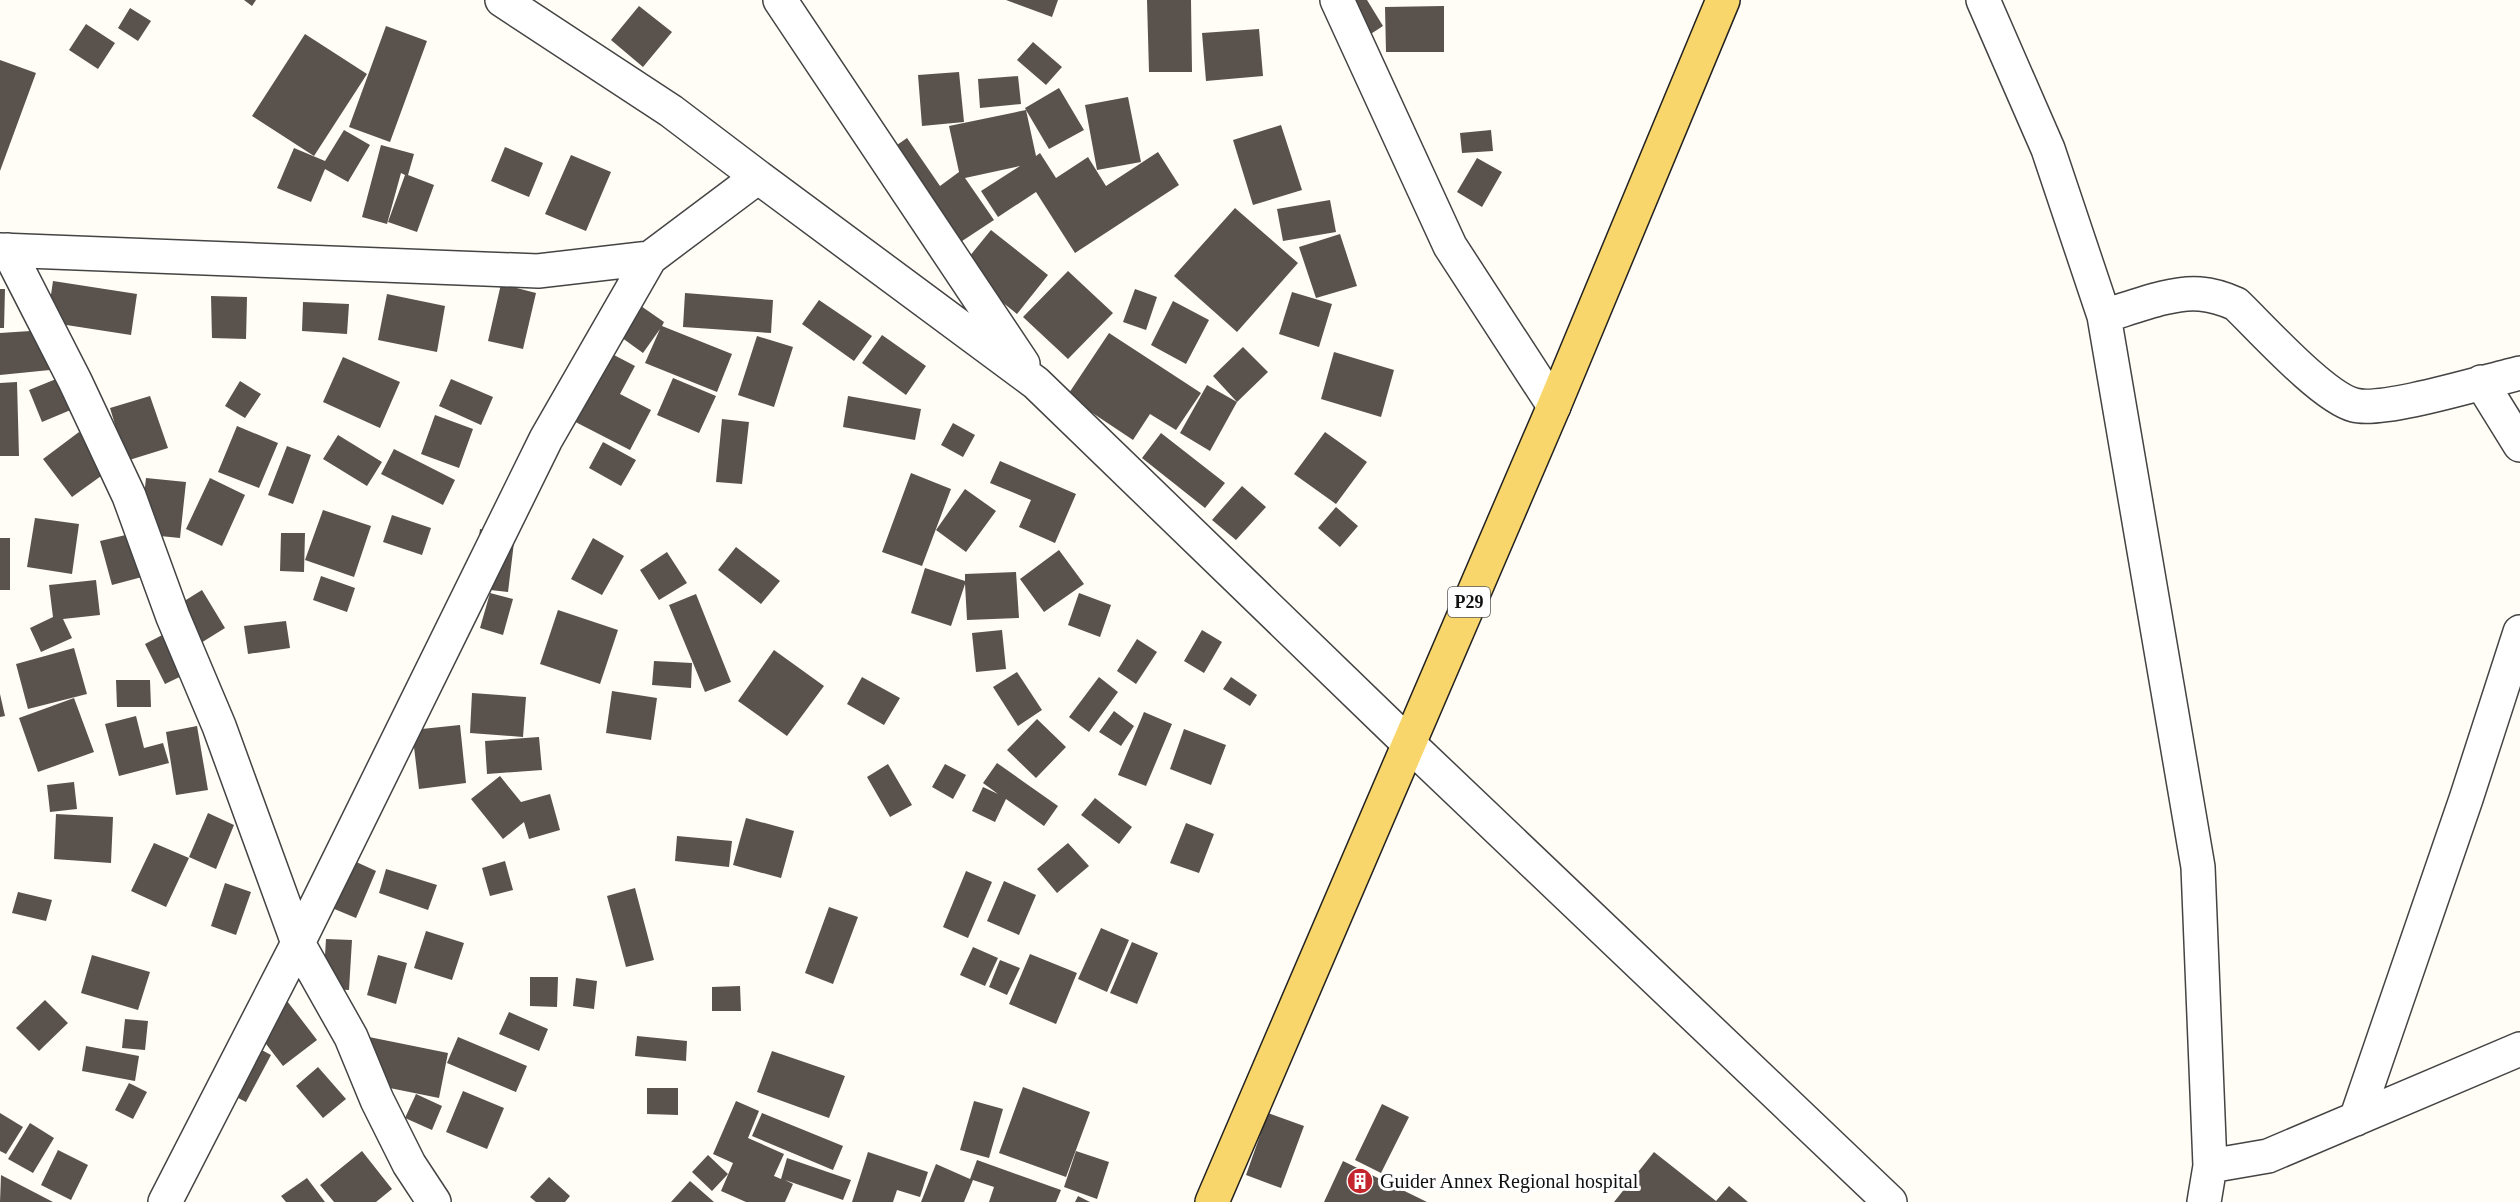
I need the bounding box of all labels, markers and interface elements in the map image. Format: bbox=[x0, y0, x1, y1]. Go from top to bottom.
road number: P29 bbox=[1448, 587, 1490, 617]
building icon: Guider Annex Regional hospital bbox=[1345, 1166, 1375, 1196]
place label: Guider Annex Regional hospital bbox=[1380, 1170, 1639, 1193]

